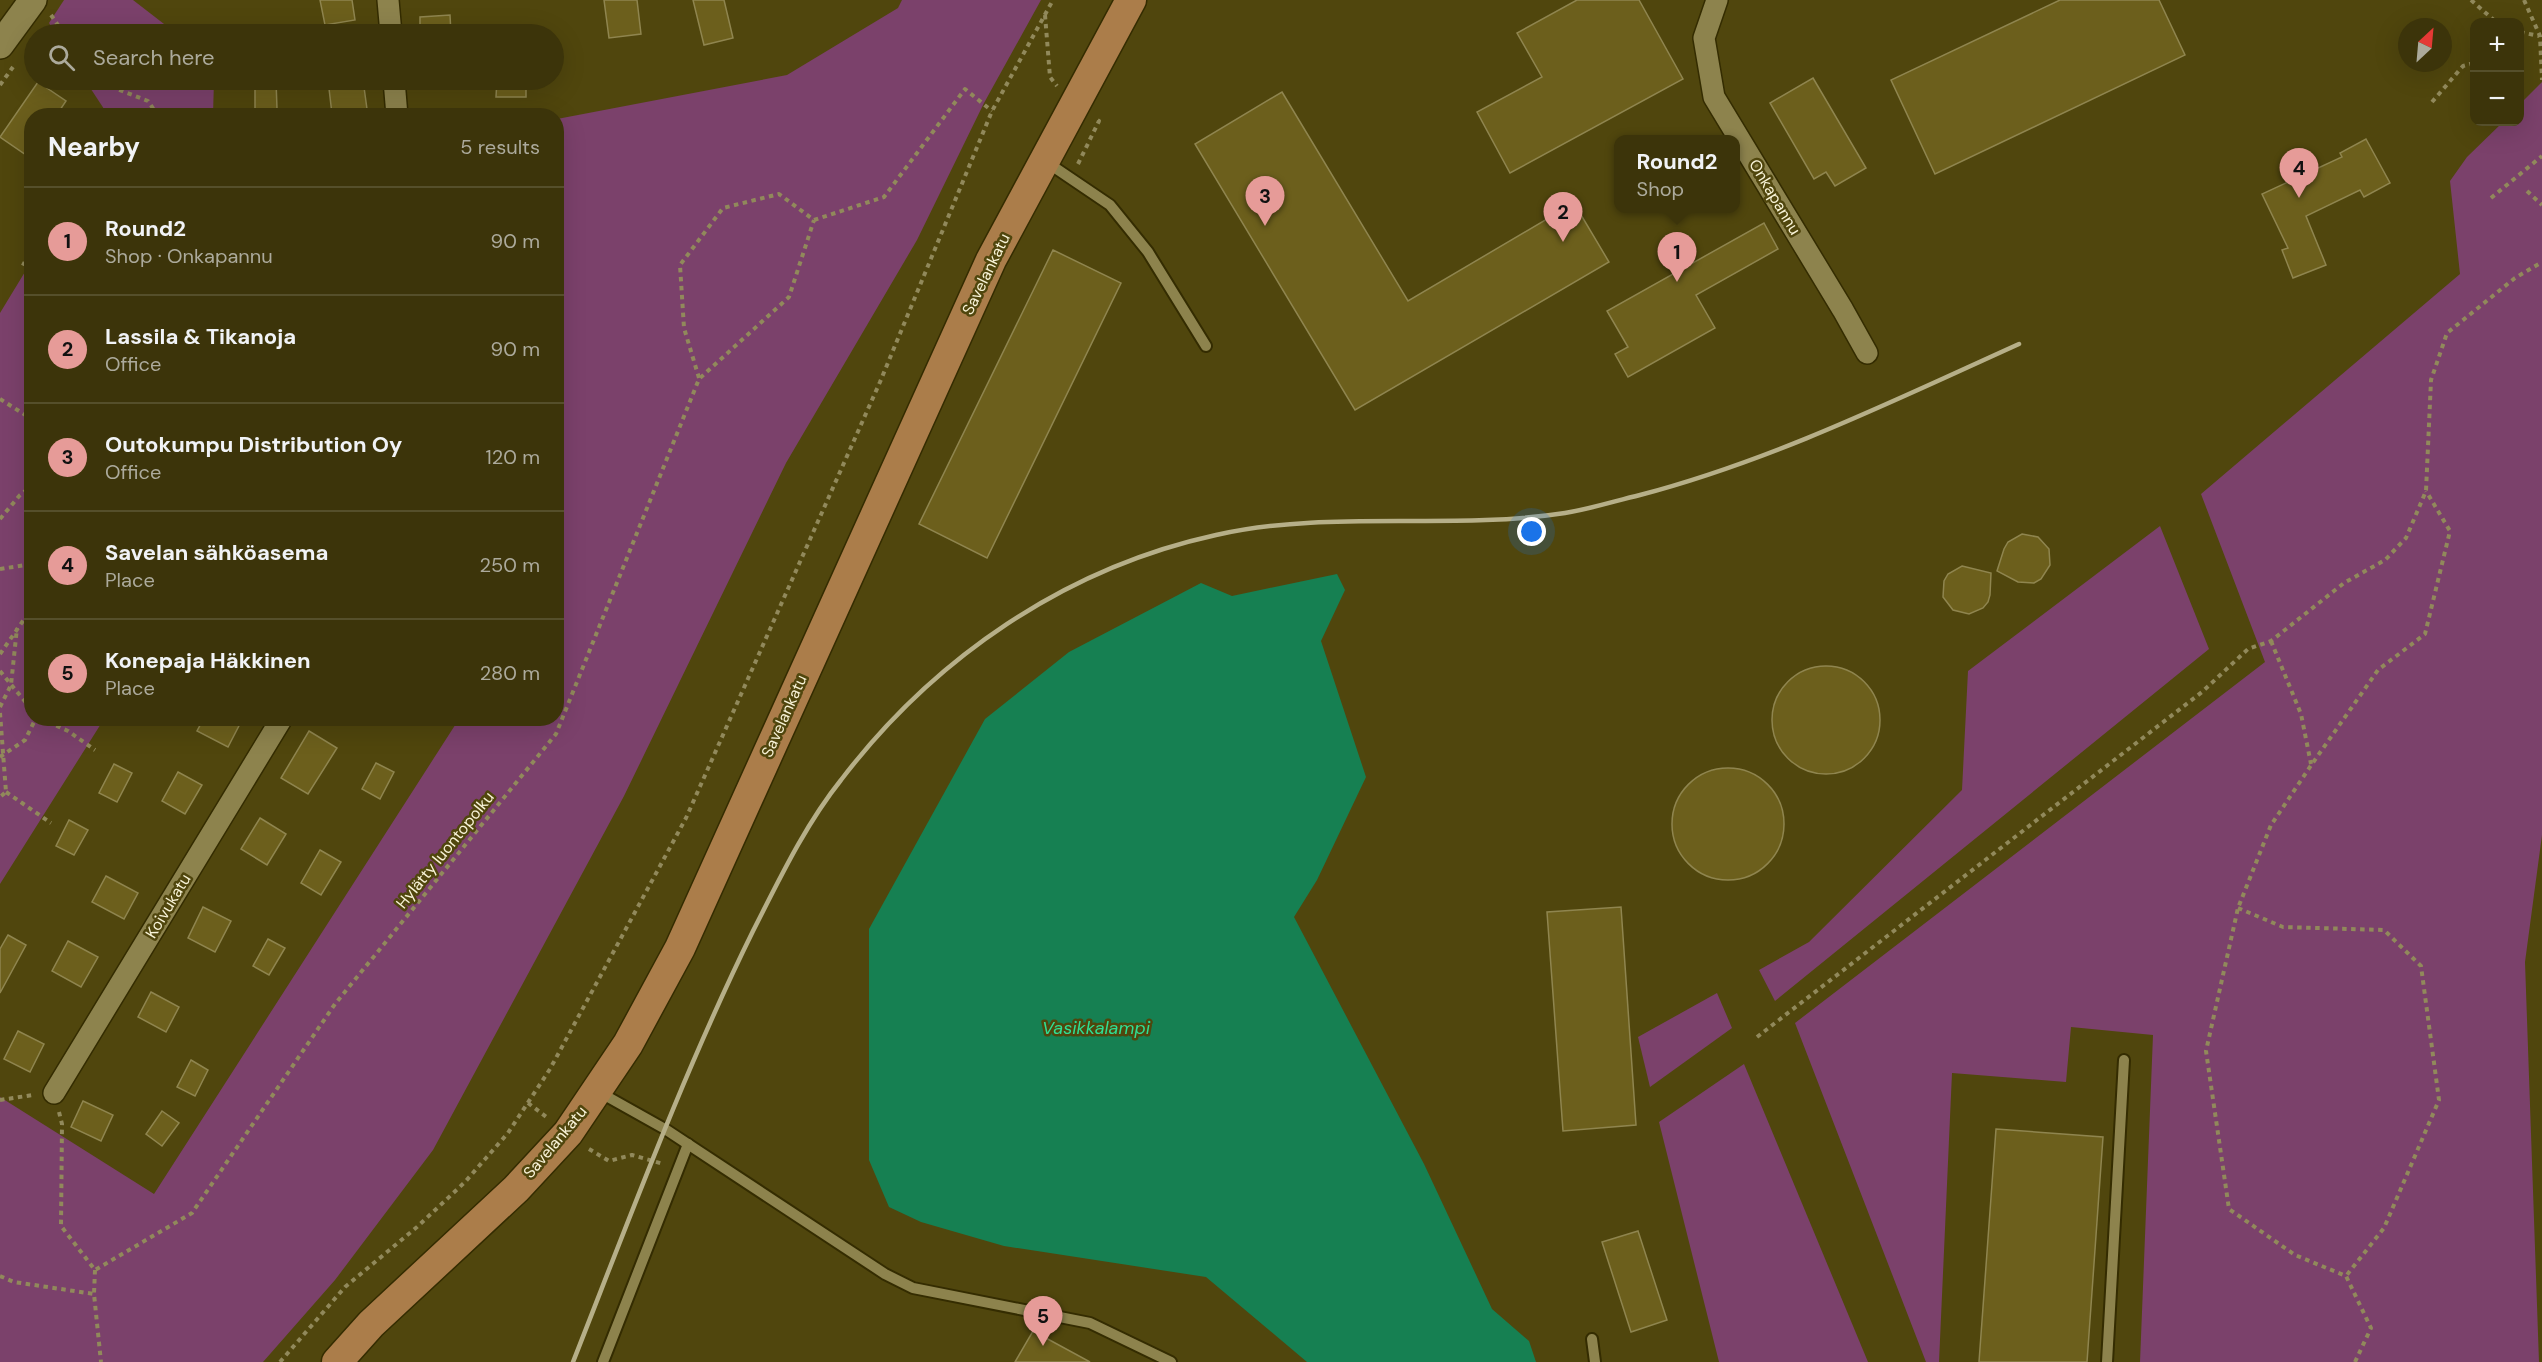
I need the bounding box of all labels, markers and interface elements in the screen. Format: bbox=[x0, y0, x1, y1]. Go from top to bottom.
north arrow bbox=[2398, 18, 2452, 72]
map controls bbox=[2470, 18, 2524, 126]
button: + bbox=[2470, 18, 2524, 72]
search box bbox=[24, 24, 564, 90]
icon: search bbox=[45, 41, 78, 74]
text: Search here bbox=[93, 43, 214, 72]
button: − bbox=[2470, 72, 2524, 126]
text: Nearby bbox=[48, 130, 140, 164]
text: 5 results bbox=[460, 134, 540, 160]
popup bbox=[1614, 135, 1740, 213]
text: Round2 bbox=[1637, 147, 1717, 176]
pin: 4 bbox=[2280, 148, 2318, 198]
street label: Onkapannu bbox=[1744, 155, 1806, 239]
pin: 3 bbox=[1246, 176, 1284, 226]
text: Shop bbox=[1637, 176, 1684, 202]
pin: 2 bbox=[1544, 192, 1582, 242]
text: Round2 bbox=[105, 214, 186, 243]
text: 1 bbox=[64, 228, 71, 254]
text: 90 m bbox=[491, 228, 540, 254]
street label: Savelankatu bbox=[957, 230, 1015, 318]
pin: 1 bbox=[1658, 232, 1696, 282]
text: Shop · Onkapannu bbox=[105, 243, 273, 269]
text: Lassila & Tikanoja bbox=[105, 322, 296, 351]
text: 2 bbox=[62, 336, 73, 362]
text: 90 m bbox=[491, 336, 540, 362]
text: Office bbox=[105, 351, 161, 377]
text: Outokumpu Distribution Oy bbox=[105, 430, 402, 459]
text: 3 bbox=[61, 444, 74, 470]
text: 120 m bbox=[486, 444, 540, 470]
text: Office bbox=[105, 459, 161, 485]
your location bbox=[1517, 517, 1546, 546]
text: Savelan sähköasema bbox=[105, 538, 328, 567]
text: 4 bbox=[61, 552, 74, 578]
text: 250 m bbox=[479, 552, 540, 578]
text: Place bbox=[105, 567, 155, 593]
text: Konepaja Häkkinen bbox=[105, 646, 311, 675]
text: 5 bbox=[61, 660, 74, 686]
text: 280 m bbox=[480, 660, 540, 686]
street label: Savelankatu bbox=[756, 671, 812, 761]
text: Place bbox=[105, 675, 155, 701]
street label: Hylätty luontopolku bbox=[391, 787, 499, 913]
street label: Koivukatu bbox=[141, 870, 195, 942]
water label: Vasikkalampi bbox=[1042, 1016, 1151, 1040]
street label: Savelankatu bbox=[519, 1101, 591, 1183]
pin: 5 bbox=[1024, 1296, 1062, 1346]

